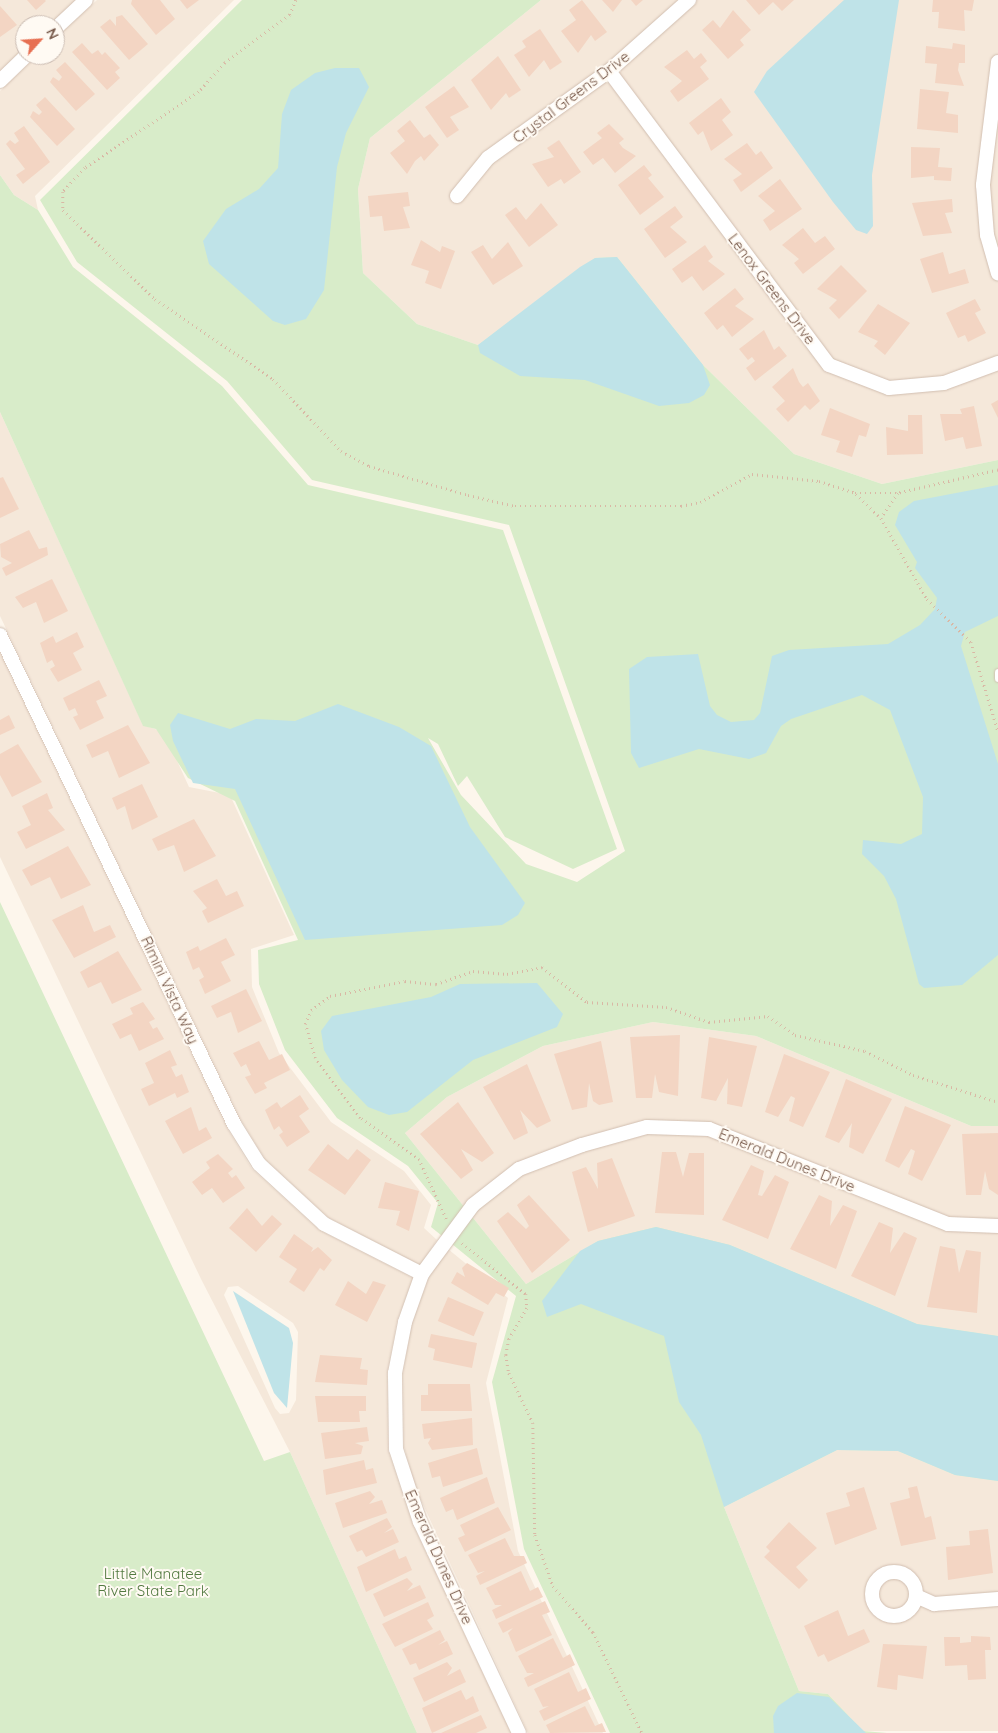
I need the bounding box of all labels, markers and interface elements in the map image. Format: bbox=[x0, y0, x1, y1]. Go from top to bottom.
north arrow bbox=[15, 15, 65, 65]
text: N bbox=[42, 25, 63, 42]
street label: Crystal Greens Drive bbox=[509, 47, 633, 147]
street label: Lenox Greens Drive bbox=[724, 230, 820, 348]
street label: Rimini Vista Way bbox=[137, 933, 203, 1047]
street label: Emerald Dunes Drive bbox=[716, 1124, 858, 1196]
street label: Emerald Dunes Drive bbox=[401, 1487, 477, 1627]
park label: Little Manatee River State Park bbox=[97, 1564, 209, 1599]

